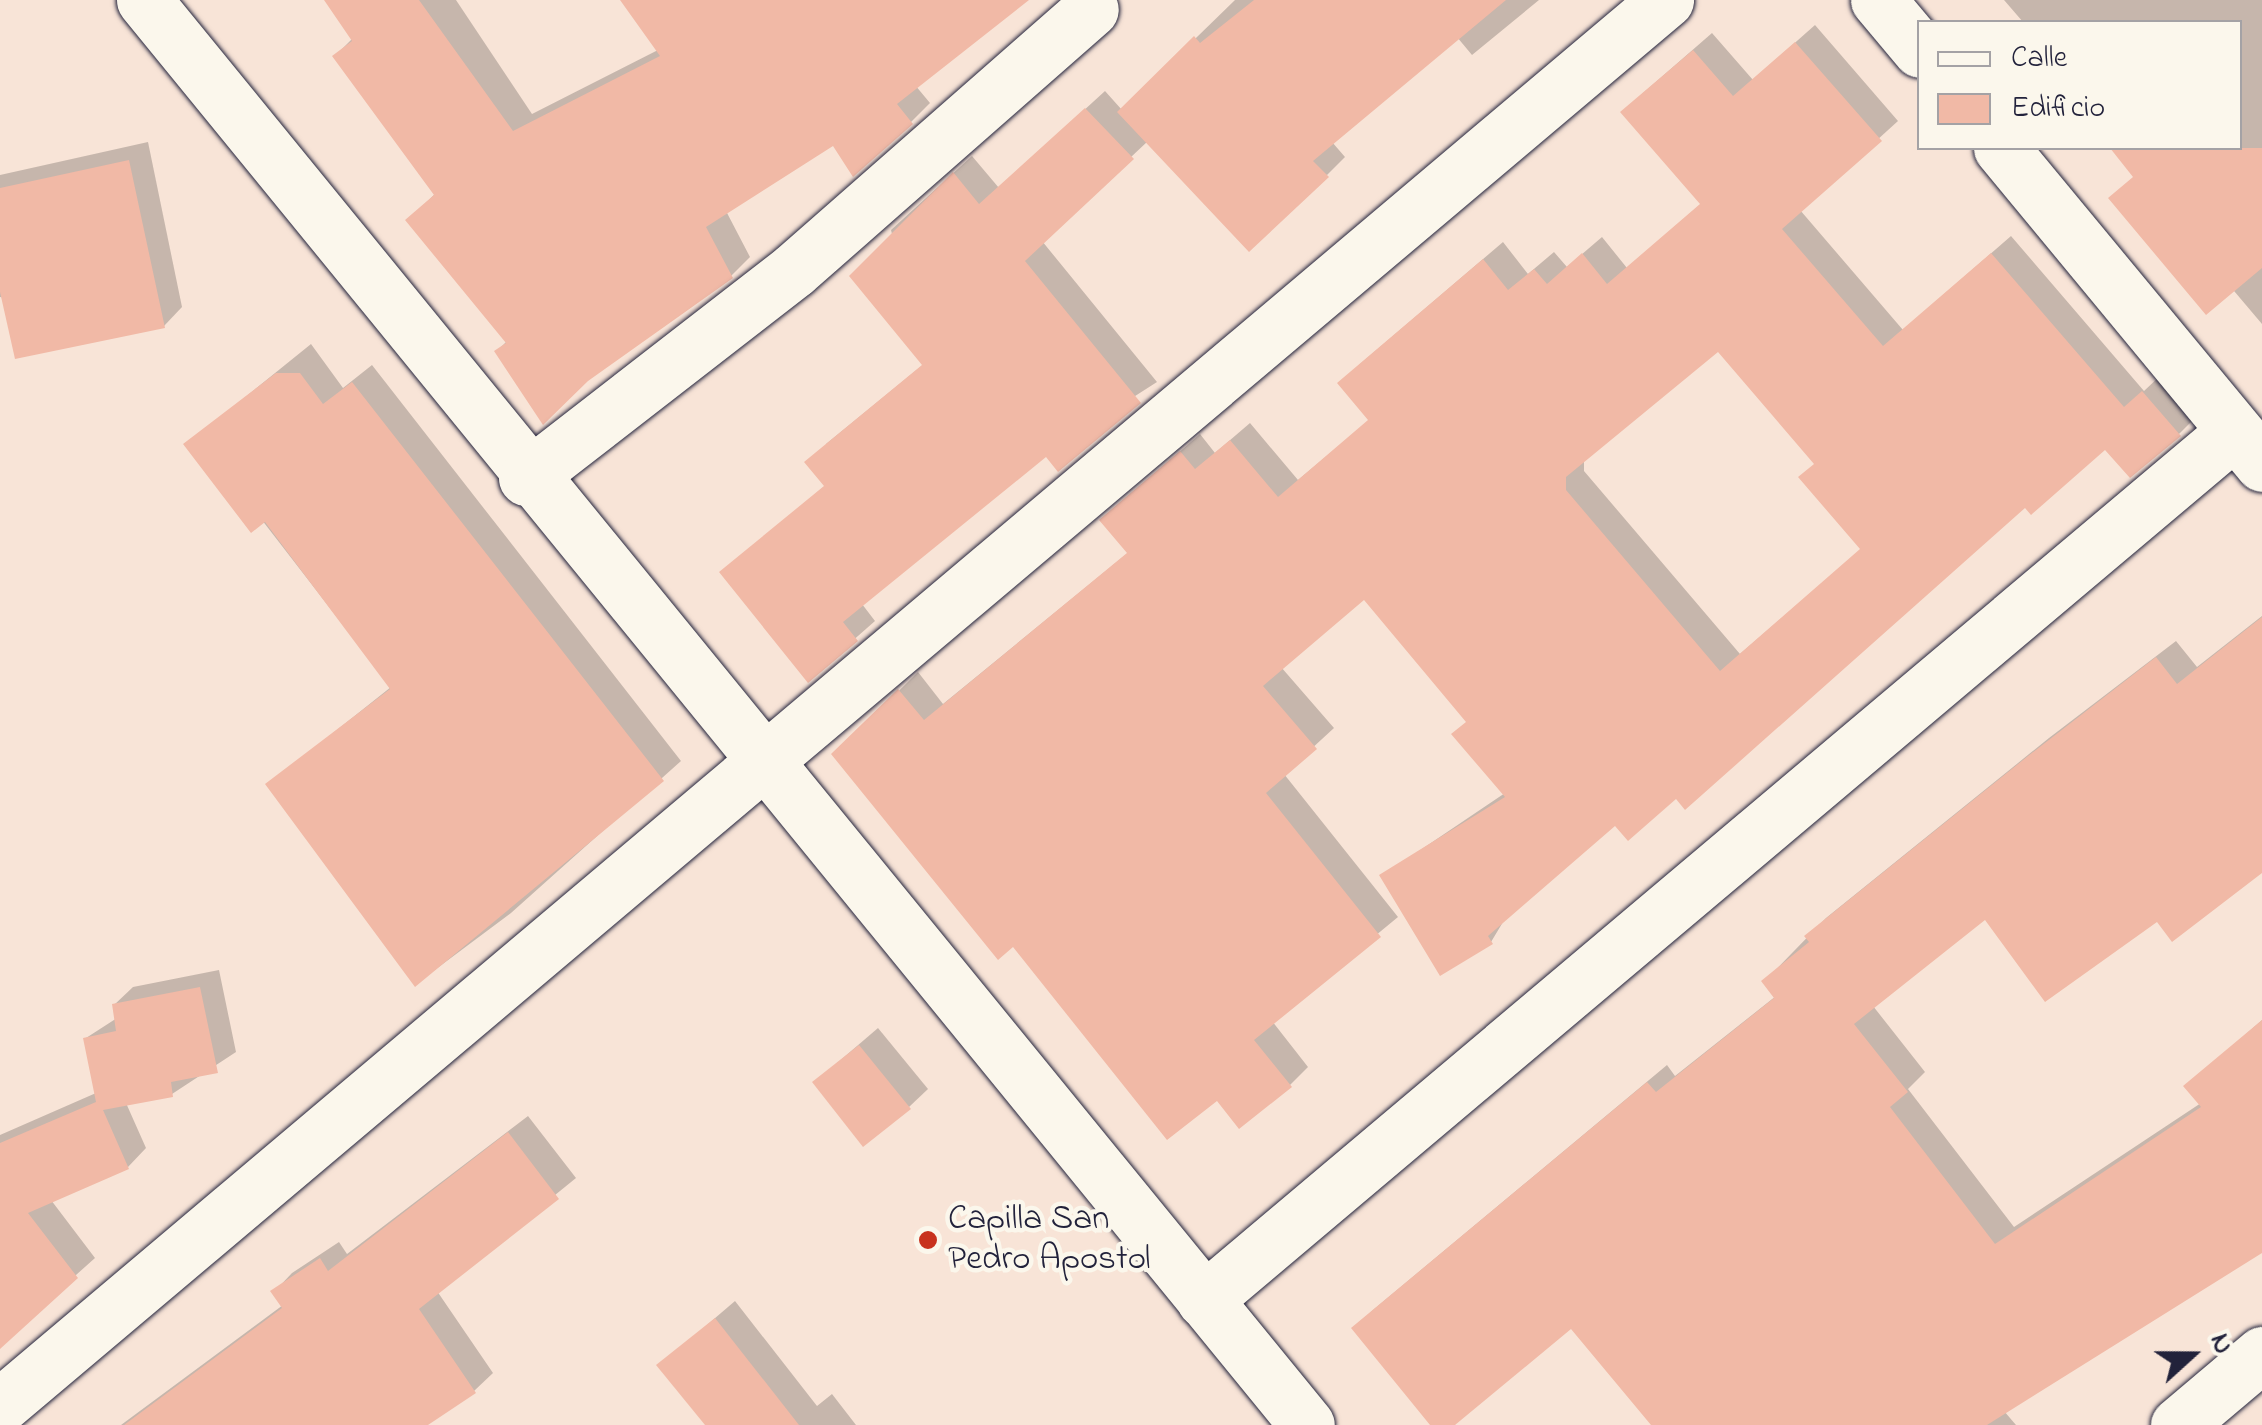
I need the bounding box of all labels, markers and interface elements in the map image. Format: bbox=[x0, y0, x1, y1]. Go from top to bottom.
legend bbox=[1917, 20, 2242, 150]
text: Calle bbox=[2011, 37, 2067, 81]
text: Edificio bbox=[2011, 87, 2105, 131]
place label: Capilla San Pedro Apostol bbox=[948, 1199, 1151, 1281]
marker: Capilla San Pedro Apostol bbox=[917, 1229, 939, 1251]
north arrow bbox=[2142, 1305, 2242, 1405]
text: N bbox=[2198, 1328, 2243, 1360]

